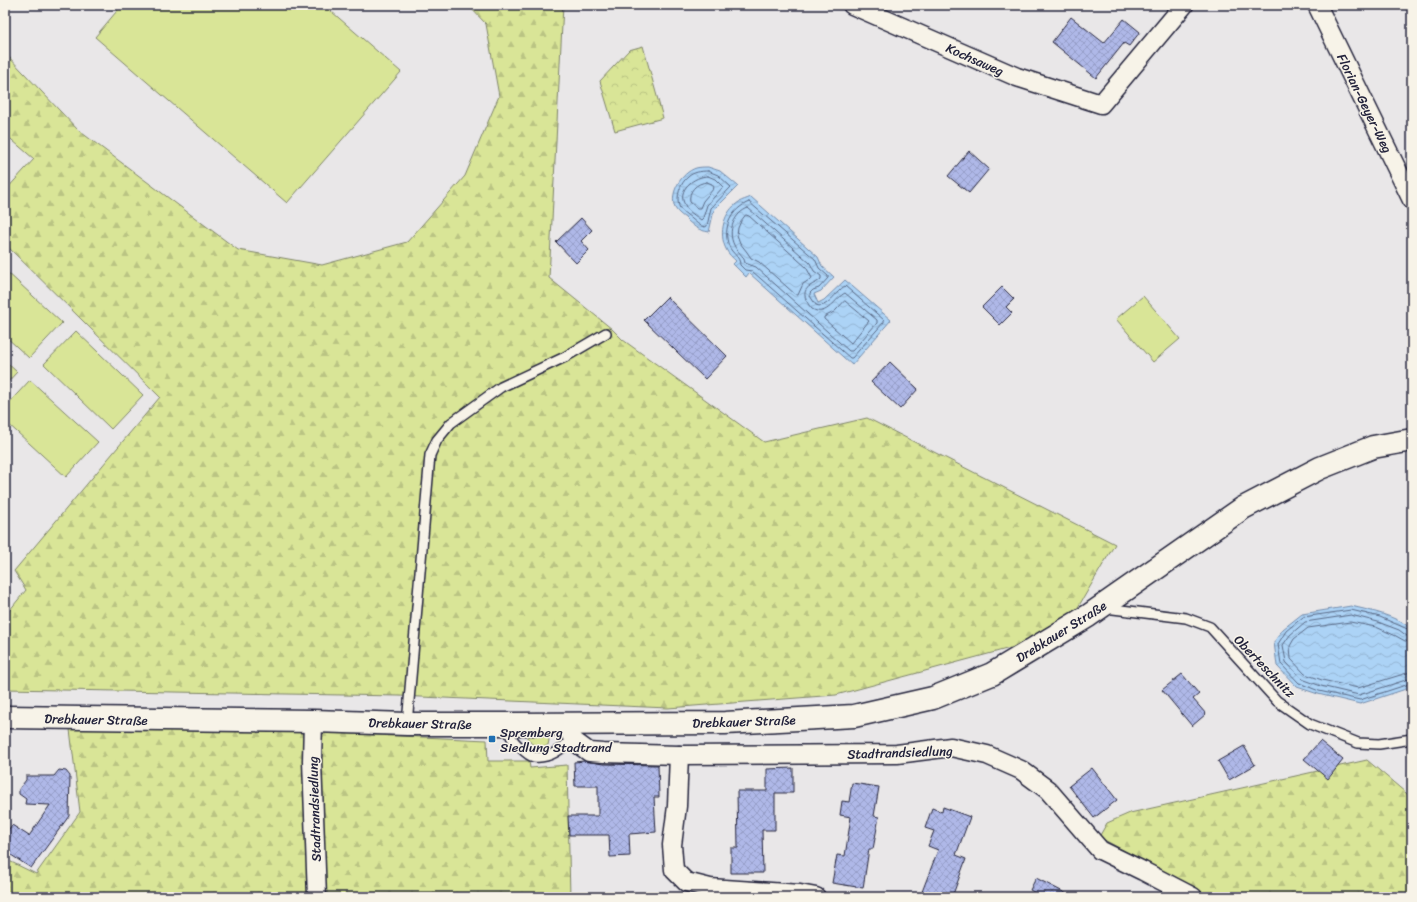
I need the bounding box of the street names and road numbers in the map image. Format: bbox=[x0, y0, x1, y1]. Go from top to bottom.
street label: Kochsaweg bbox=[942, 36, 1008, 83]
street label: Florian-Geyer-Weg bbox=[1330, 49, 1399, 157]
street label: Drebkauer Straße bbox=[1011, 594, 1111, 669]
street label: Oberteschnitz bbox=[1228, 629, 1302, 704]
street label: Drebkauer Straße bbox=[44, 707, 148, 732]
street label: Drebkauer Straße bbox=[692, 708, 796, 735]
street label: Drebkauer Straße bbox=[368, 711, 472, 736]
street label: Stadtrandsiedlung bbox=[847, 739, 954, 766]
street label: Stadtrandsiedlung bbox=[301, 755, 328, 862]

